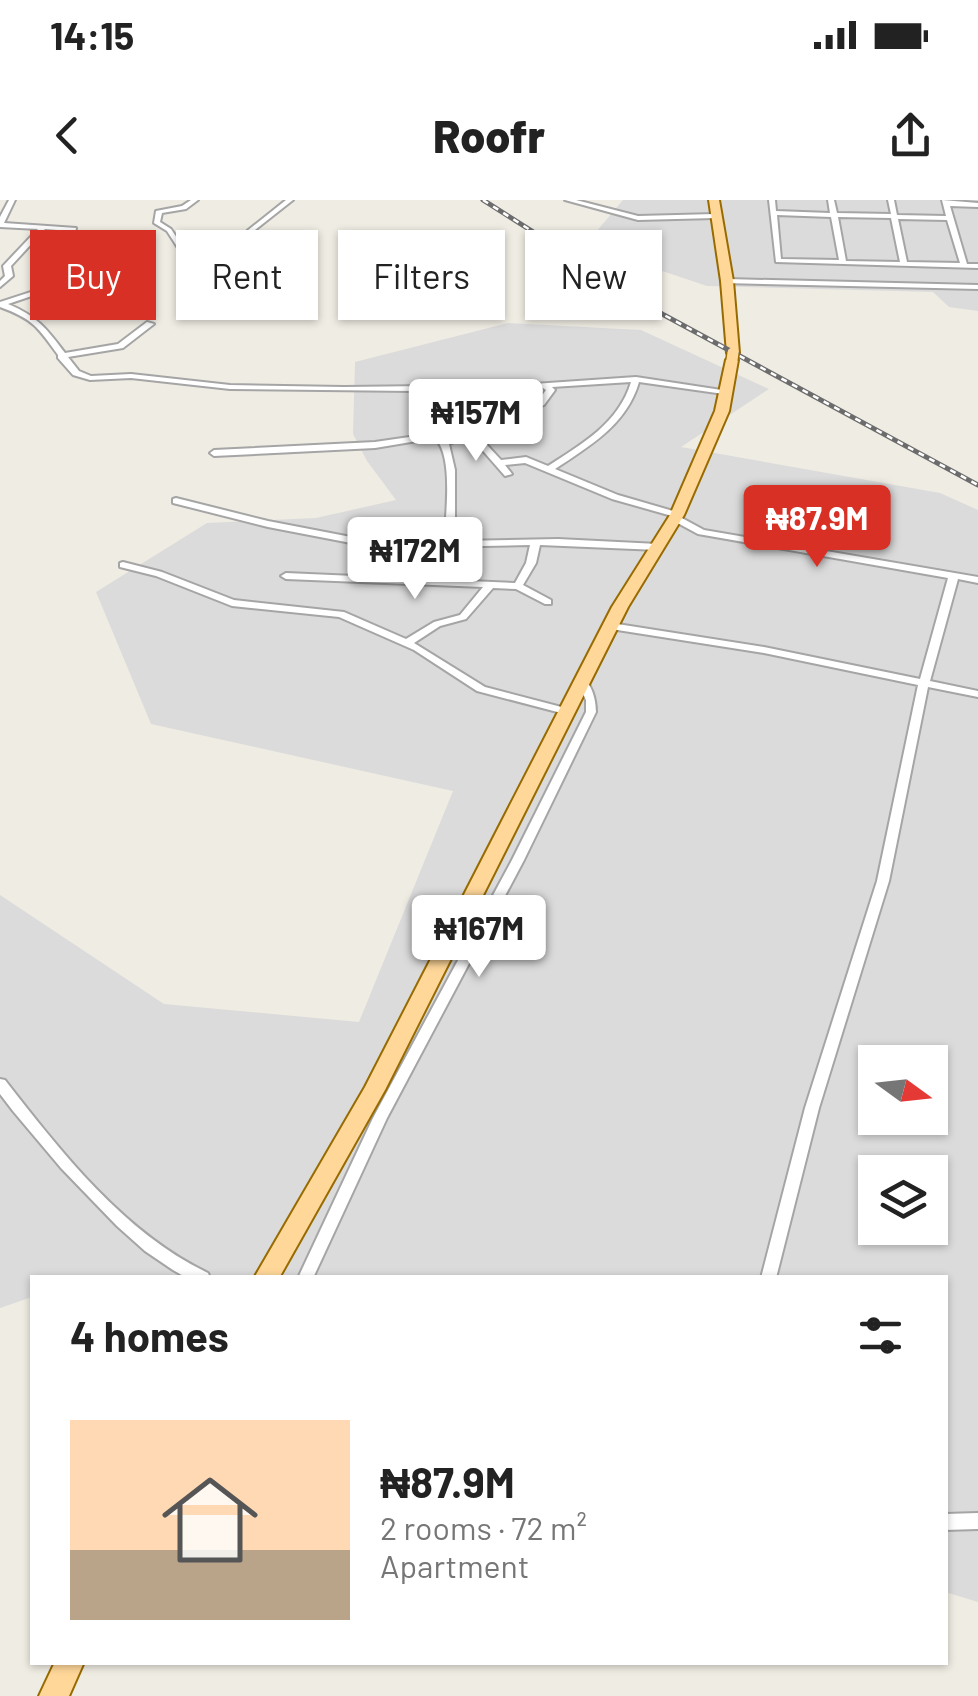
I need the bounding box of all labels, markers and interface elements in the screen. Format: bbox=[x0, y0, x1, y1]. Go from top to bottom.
text: 14:15 bbox=[50, 12, 134, 58]
icon: back bbox=[40, 108, 95, 163]
text: Roofr bbox=[433, 108, 545, 162]
icon: share bbox=[883, 108, 938, 163]
chip: Buy bbox=[30, 230, 156, 320]
chip: Rent bbox=[176, 230, 318, 320]
chip: Filters bbox=[338, 230, 505, 320]
chip: New bbox=[525, 230, 662, 320]
pin: ₦157M bbox=[406, 379, 546, 464]
text: ₦157M bbox=[431, 392, 521, 430]
pin: ₦87.9M bbox=[736, 485, 898, 570]
text: ₦87.9M bbox=[766, 498, 868, 536]
pin: ₦172M bbox=[345, 517, 485, 602]
text: ₦172M bbox=[369, 530, 461, 568]
pin: ₦167M bbox=[409, 895, 549, 980]
text: ₦167M bbox=[434, 908, 524, 946]
north arrow bbox=[858, 1045, 948, 1135]
map controls bbox=[858, 1045, 948, 1245]
button: layers bbox=[858, 1155, 948, 1245]
icon: filters bbox=[853, 1308, 908, 1363]
text: 4 homes bbox=[70, 1310, 229, 1360]
text: ₦87.9M bbox=[380, 1456, 515, 1506]
icon: home bbox=[150, 1460, 270, 1580]
text: 2 rooms · 72 m² bbox=[380, 1508, 587, 1546]
text: Apartment bbox=[380, 1546, 529, 1584]

